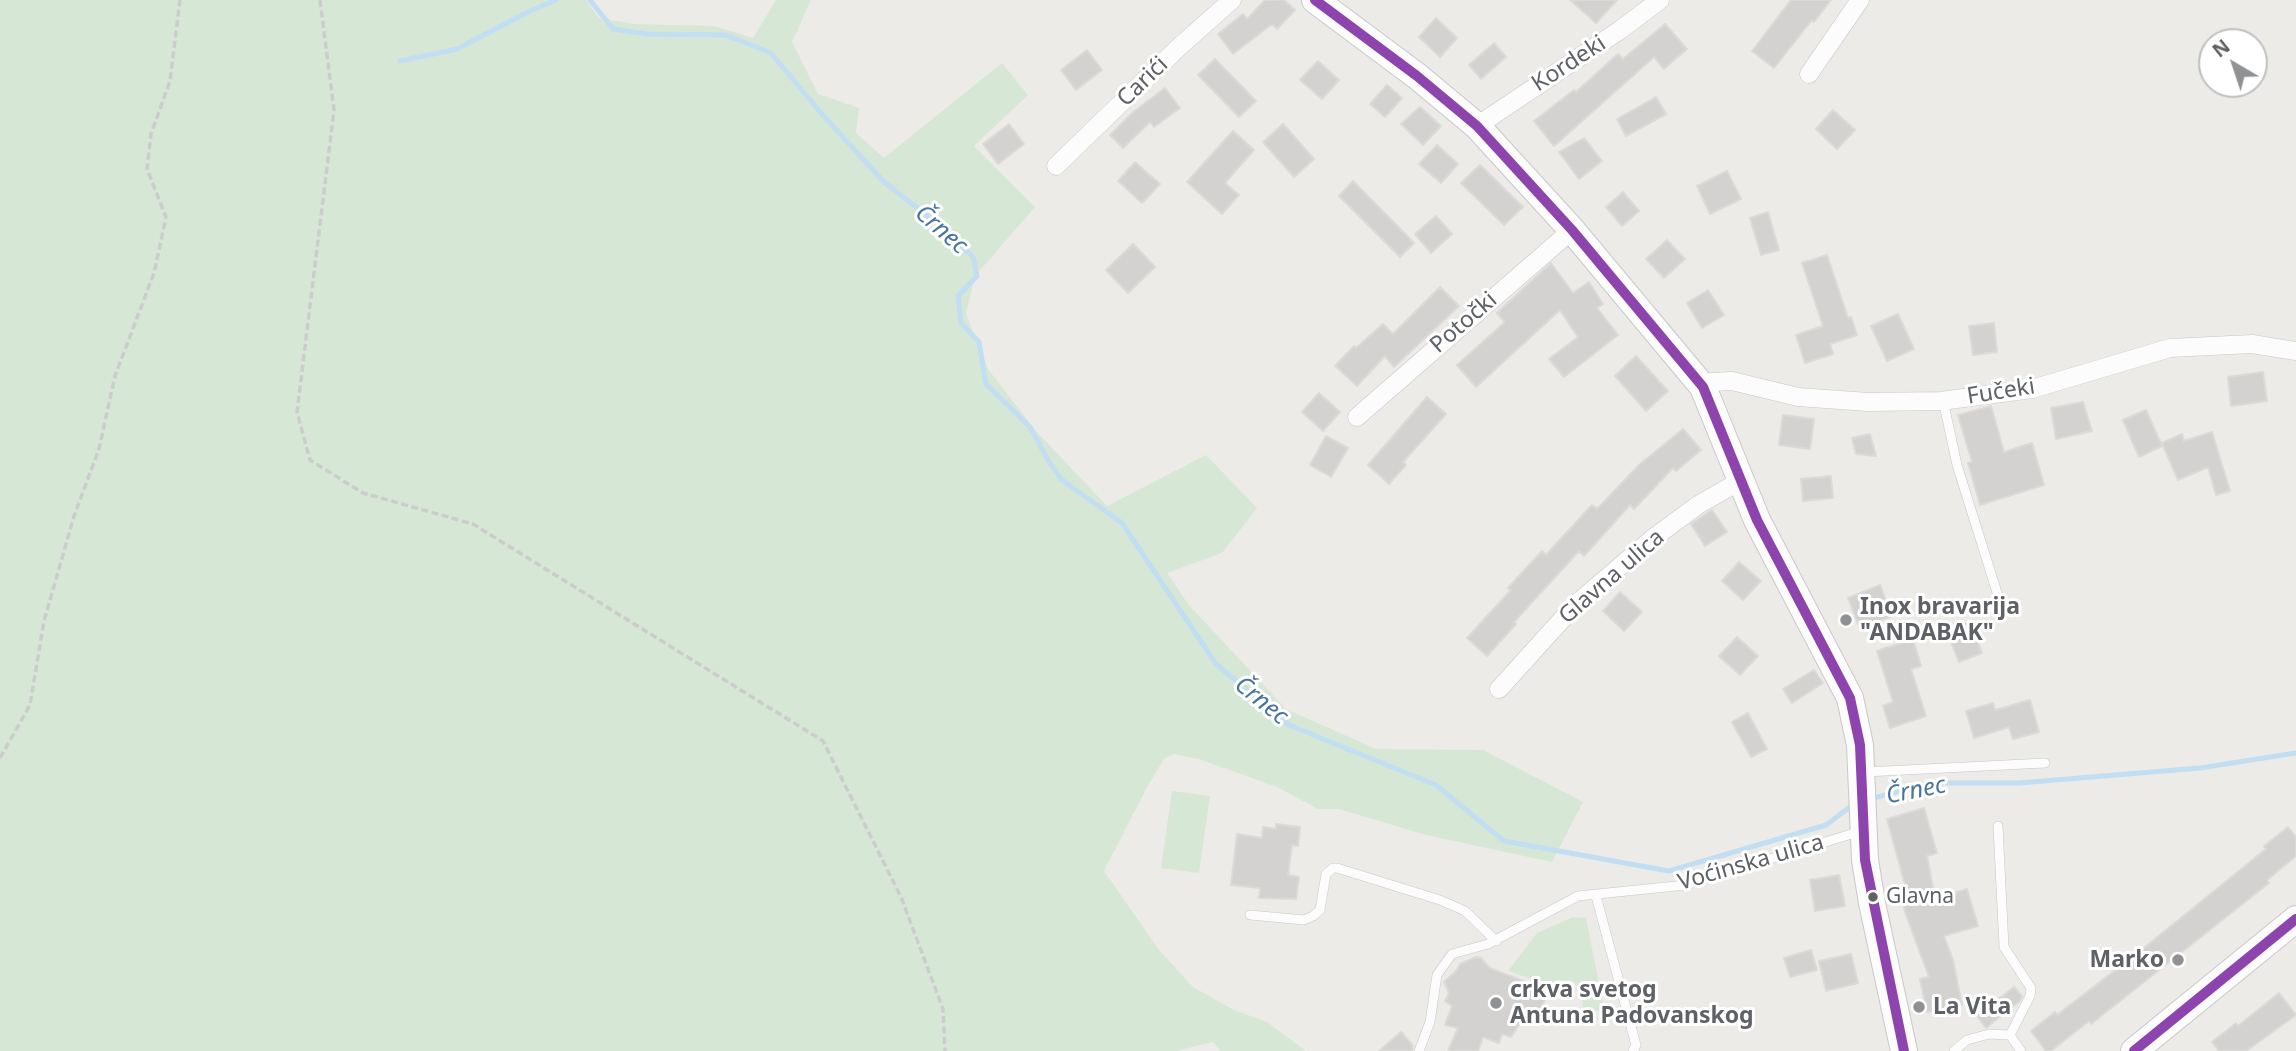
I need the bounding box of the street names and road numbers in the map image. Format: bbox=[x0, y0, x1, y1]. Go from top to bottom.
street label: Kordeki bbox=[1527, 30, 1611, 98]
street label: Carići bbox=[1112, 51, 1174, 113]
street label: Potočki bbox=[1425, 287, 1503, 359]
street label: Fučeki bbox=[1965, 373, 2037, 411]
street label: Glavna ulica bbox=[1554, 524, 1670, 630]
street label: Voćinska ulica bbox=[1675, 829, 1827, 897]

